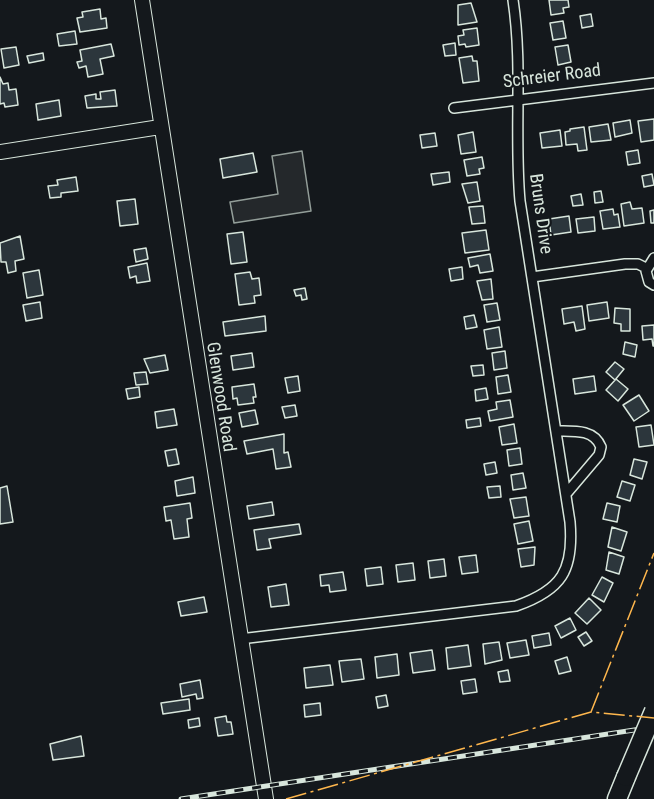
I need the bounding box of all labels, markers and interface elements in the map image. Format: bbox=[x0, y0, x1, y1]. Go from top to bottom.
street label: Schreier Road bbox=[502, 60, 602, 94]
street label: Bruns Drive bbox=[524, 172, 556, 256]
street label: Glenwood Road bbox=[201, 341, 239, 453]

